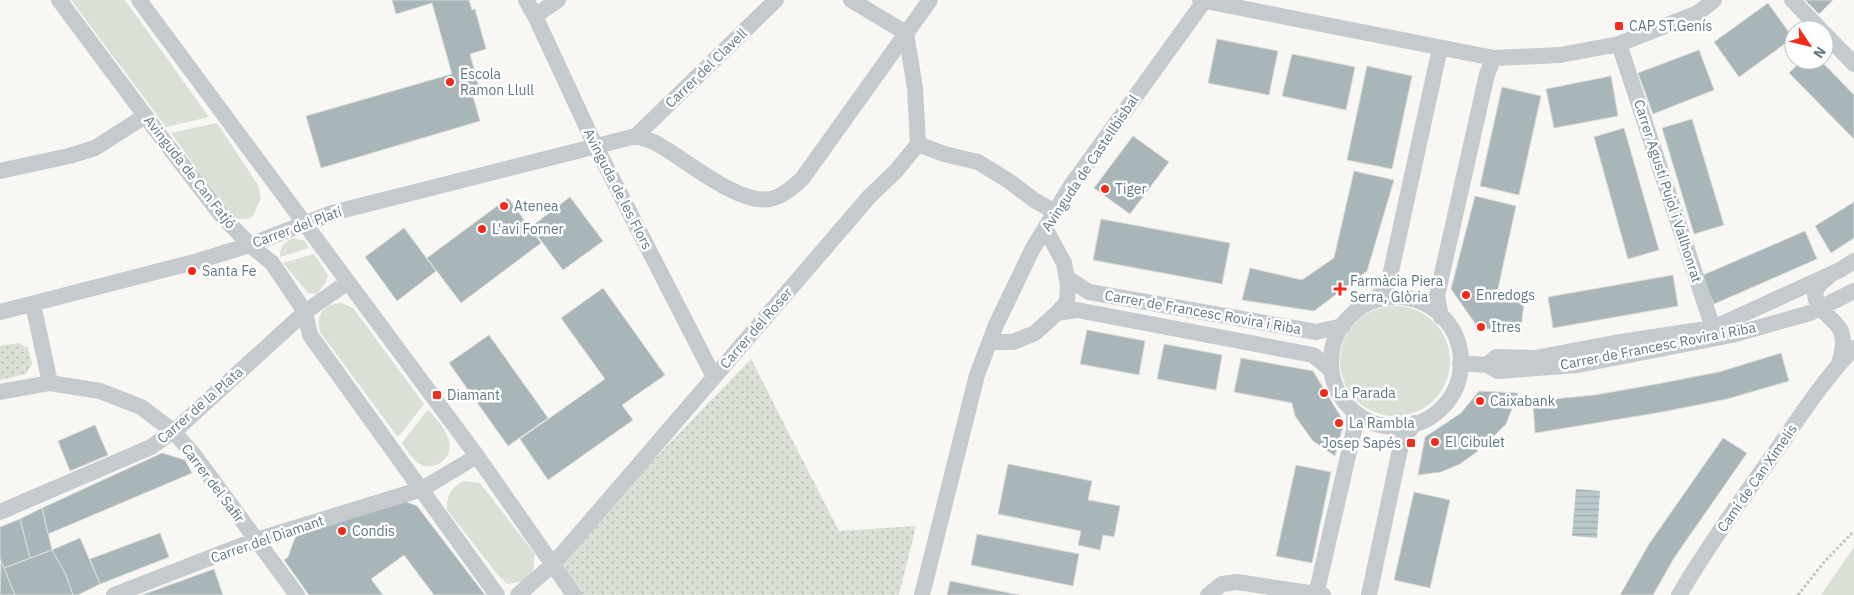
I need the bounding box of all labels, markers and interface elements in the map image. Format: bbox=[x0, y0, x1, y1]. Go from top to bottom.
place label: CAP ST.Genís bbox=[1629, 17, 1713, 35]
marker: CAP ST.Genís bbox=[1613, 20, 1625, 32]
north arrow bbox=[1784, 20, 1834, 70]
street label: Carrer del Clavell bbox=[661, 24, 751, 112]
text: N bbox=[1809, 43, 1830, 62]
place label: Escola Ramon Llull bbox=[460, 65, 534, 99]
marker: Escola Ramon Llull bbox=[444, 76, 456, 88]
street label: Avinguda de Castellbisbal bbox=[1037, 91, 1143, 235]
street label: Carrer Agustí Pujol i Vallhonrat bbox=[1630, 97, 1706, 285]
street label: Avinguda de Can Fatjó bbox=[140, 112, 240, 232]
street label: Avinguda de les Flors bbox=[580, 125, 656, 253]
place label: Tiger bbox=[1115, 180, 1147, 198]
marker: Tiger bbox=[1099, 183, 1111, 195]
place label: Atenea bbox=[514, 197, 559, 215]
marker: Atenea bbox=[498, 200, 510, 212]
street label: Carrer del Platí bbox=[250, 202, 345, 251]
place label: L'avi Forner bbox=[492, 220, 564, 238]
marker: L'avi Forner bbox=[476, 223, 488, 235]
place label: Santa Fe bbox=[202, 262, 257, 280]
marker: Santa Fe bbox=[186, 265, 198, 277]
place label: Farmàcia Piera Serra, Glòria bbox=[1350, 272, 1444, 306]
marker: Farmàcia Piera Serra, Glòria bbox=[1334, 283, 1346, 295]
street label: Carrer del Roser bbox=[716, 284, 796, 372]
street label: Carrer de Francesc Rovira i Riba bbox=[1103, 286, 1303, 338]
place label: Enredogs bbox=[1476, 286, 1535, 304]
marker: Enredogs bbox=[1460, 289, 1472, 301]
place label: Itres bbox=[1491, 318, 1521, 336]
street label: Carrer de Francesc Rovira i Riba bbox=[1559, 318, 1758, 374]
marker: Itres bbox=[1475, 321, 1487, 333]
street label: Carrer de la Plata bbox=[153, 362, 247, 447]
place label: La Parada bbox=[1334, 384, 1396, 402]
place label: Diamant bbox=[447, 386, 500, 404]
marker: La Parada bbox=[1318, 387, 1330, 399]
marker: Diamant bbox=[431, 389, 443, 401]
place label: Caixabank bbox=[1490, 392, 1556, 410]
marker: Caixabank bbox=[1474, 395, 1486, 407]
place label: La Rambla bbox=[1349, 414, 1415, 432]
marker: La Rambla bbox=[1333, 417, 1345, 429]
street label: Camí de Can Ximelis bbox=[1713, 420, 1801, 536]
place label: El Cibulet bbox=[1445, 433, 1505, 451]
place label: Josep Sapés bbox=[1322, 434, 1401, 452]
marker: El Cibulet bbox=[1429, 436, 1441, 448]
marker: Josep Sapés bbox=[1405, 437, 1417, 449]
street label: Carrer del Safir bbox=[177, 440, 249, 526]
street label: Carrer del Diamant bbox=[208, 511, 326, 567]
place label: Condis bbox=[352, 522, 395, 540]
marker: Condis bbox=[336, 525, 348, 537]

